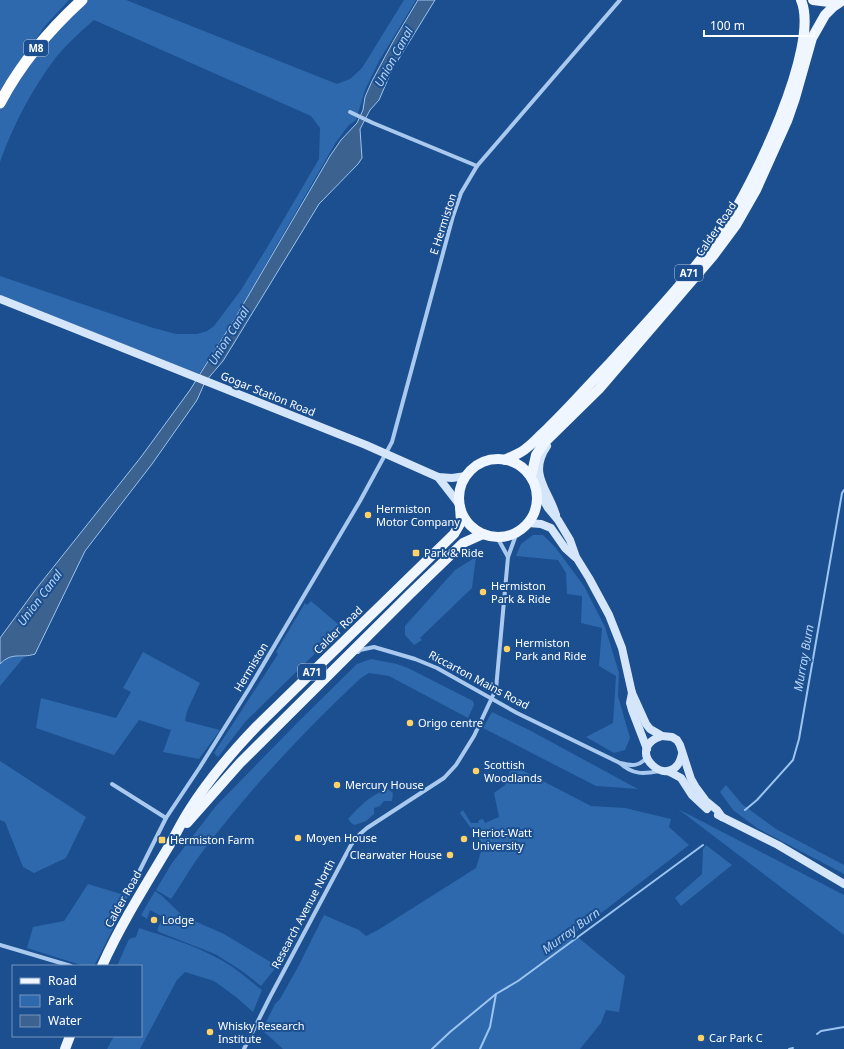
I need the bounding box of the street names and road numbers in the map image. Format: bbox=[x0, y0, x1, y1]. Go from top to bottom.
road number: M8 bbox=[24, 40, 48, 56]
street label: E Hermiston bbox=[426, 191, 460, 256]
street label: Calder Road bbox=[692, 199, 739, 259]
road number: A71 bbox=[675, 265, 703, 281]
street label: Gogar Station Road bbox=[219, 368, 318, 419]
street label: Calder Road bbox=[310, 602, 365, 657]
street label: Hermiston bbox=[230, 639, 271, 694]
street label: Riccarton Mains Road bbox=[426, 647, 532, 712]
road number: A71 bbox=[298, 664, 326, 680]
street label: Research Avenue North bbox=[267, 856, 338, 971]
street label: Calder Road bbox=[101, 868, 144, 930]

